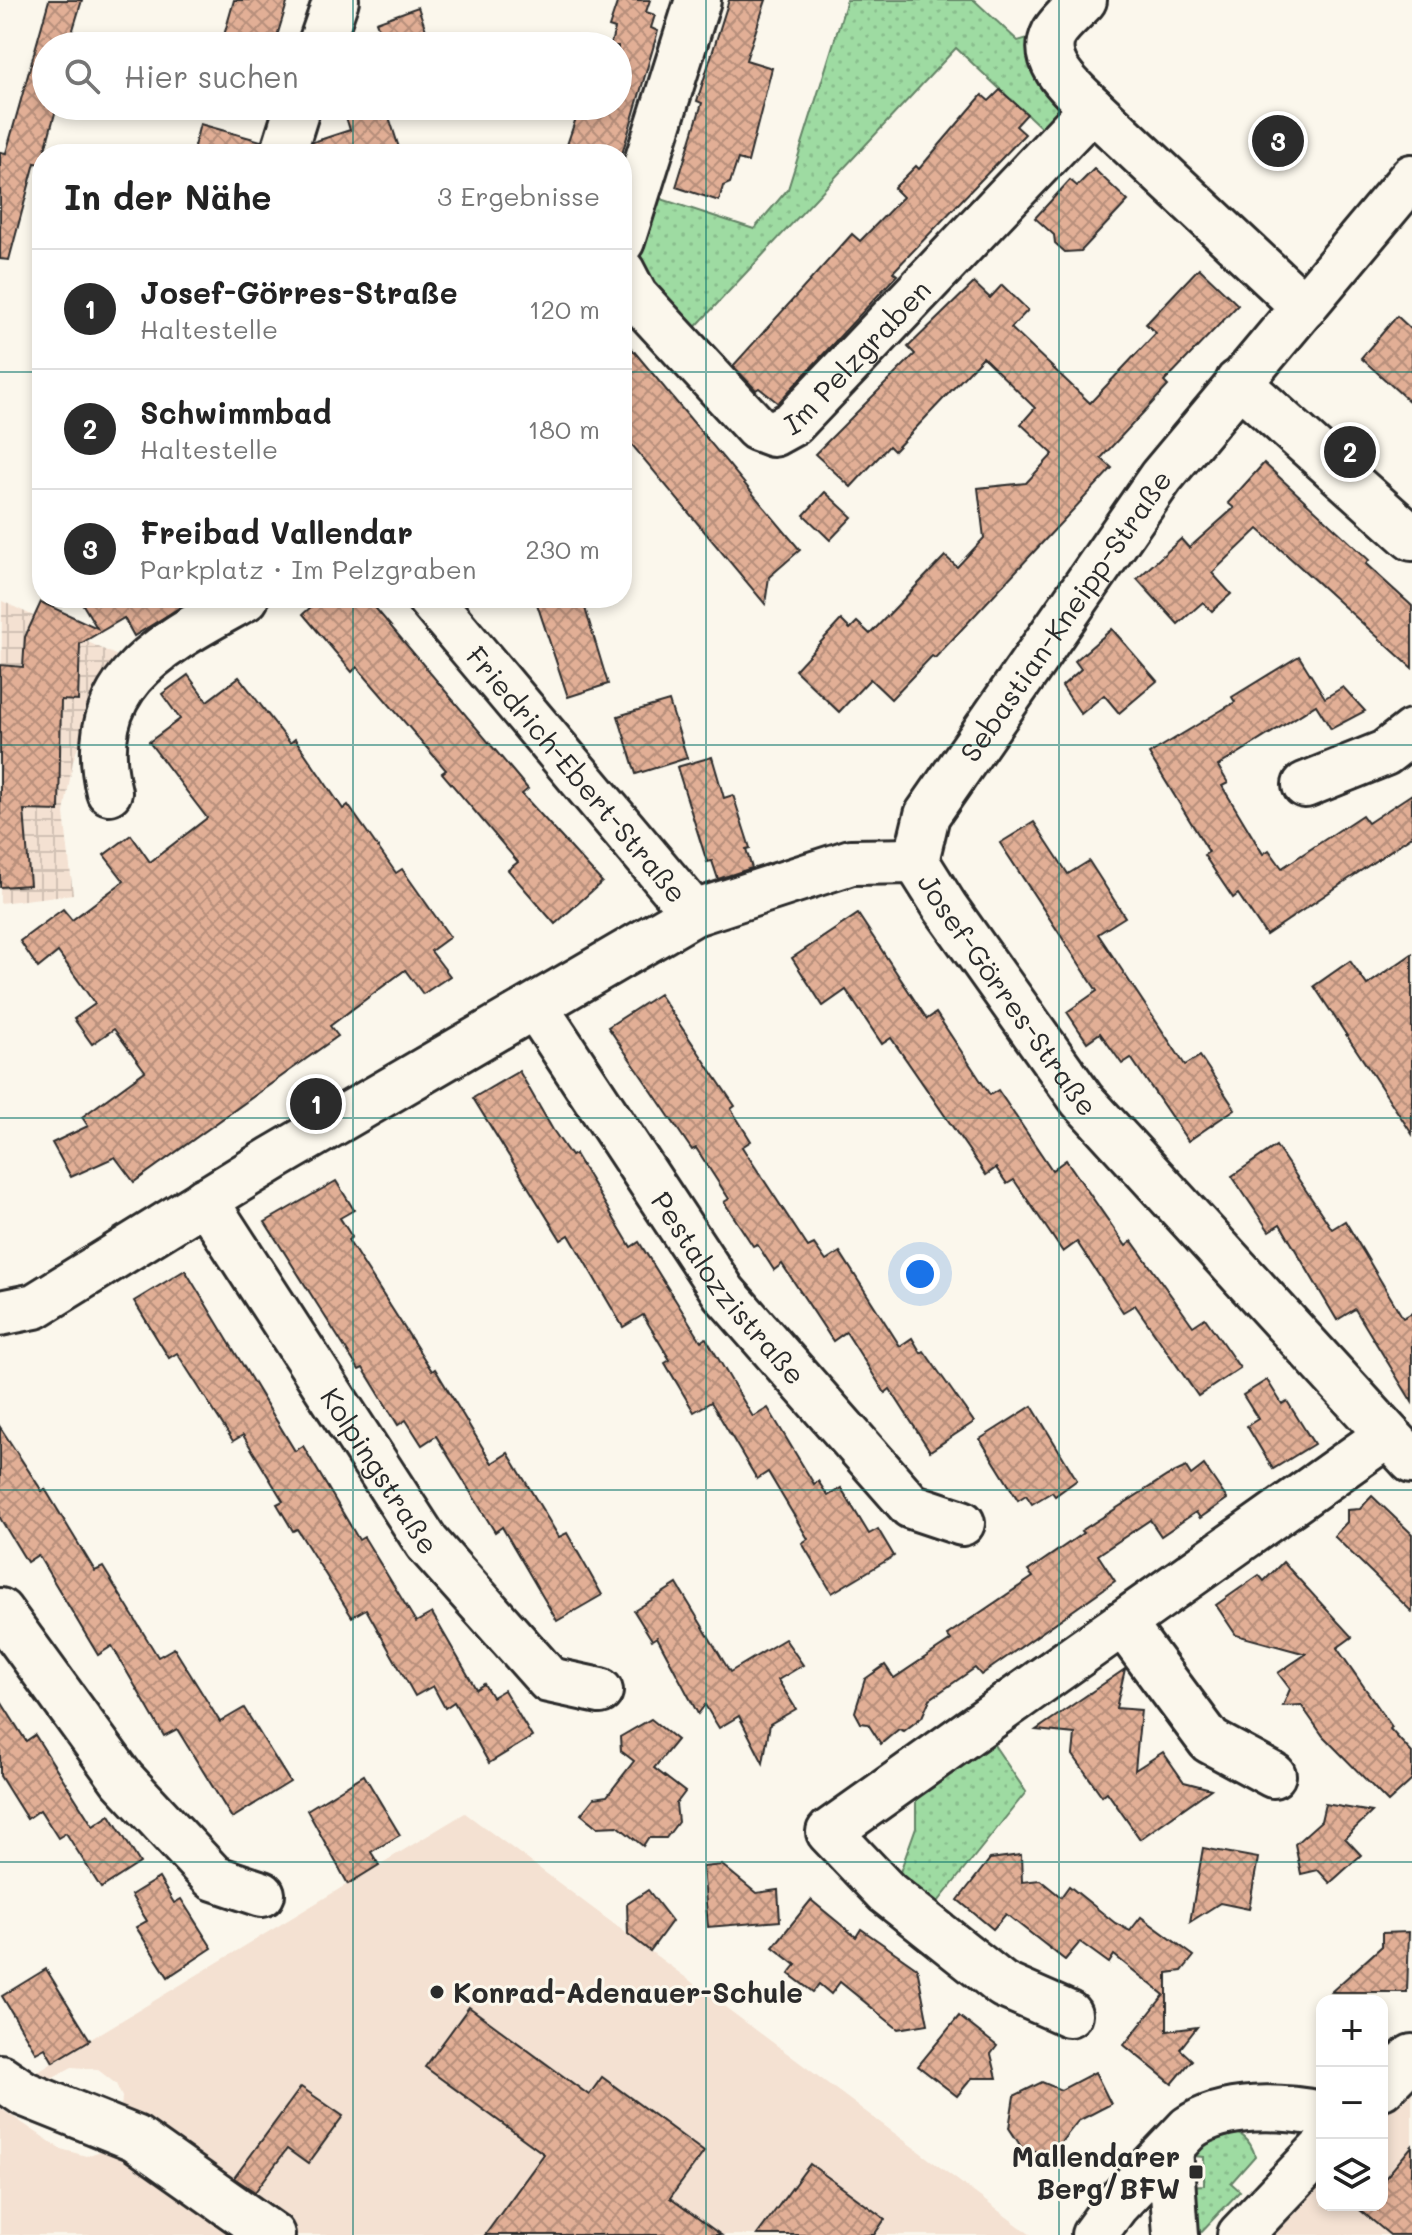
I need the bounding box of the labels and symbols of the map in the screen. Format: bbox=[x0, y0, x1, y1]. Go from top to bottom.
pin: 3 bbox=[1252, 111, 1304, 171]
street label: Im Pelzgraben bbox=[778, 272, 938, 442]
pin: 2 bbox=[1324, 422, 1376, 482]
street label: Sebastian-Kneipp-Straße bbox=[952, 462, 1179, 768]
street label: Friedrich-Ebert-Straße bbox=[459, 638, 695, 910]
street label: Josef-Görres-Straße bbox=[910, 866, 1106, 1123]
pin: 1 bbox=[290, 1074, 342, 1134]
street label: Pestalozzistraße bbox=[644, 1184, 814, 1392]
your location bbox=[900, 1254, 940, 1294]
street label: Kolpingstraße bbox=[313, 1380, 446, 1562]
place label: Konrad-Adenauer-Schule bbox=[453, 1974, 803, 2010]
marker: Konrad-Adenauer-Schule bbox=[428, 1983, 446, 2001]
place label: Mallendarer Berg/BFW bbox=[1011, 2138, 1180, 2206]
marker: Mallendarer Berg/BFW bbox=[1187, 2163, 1205, 2181]

